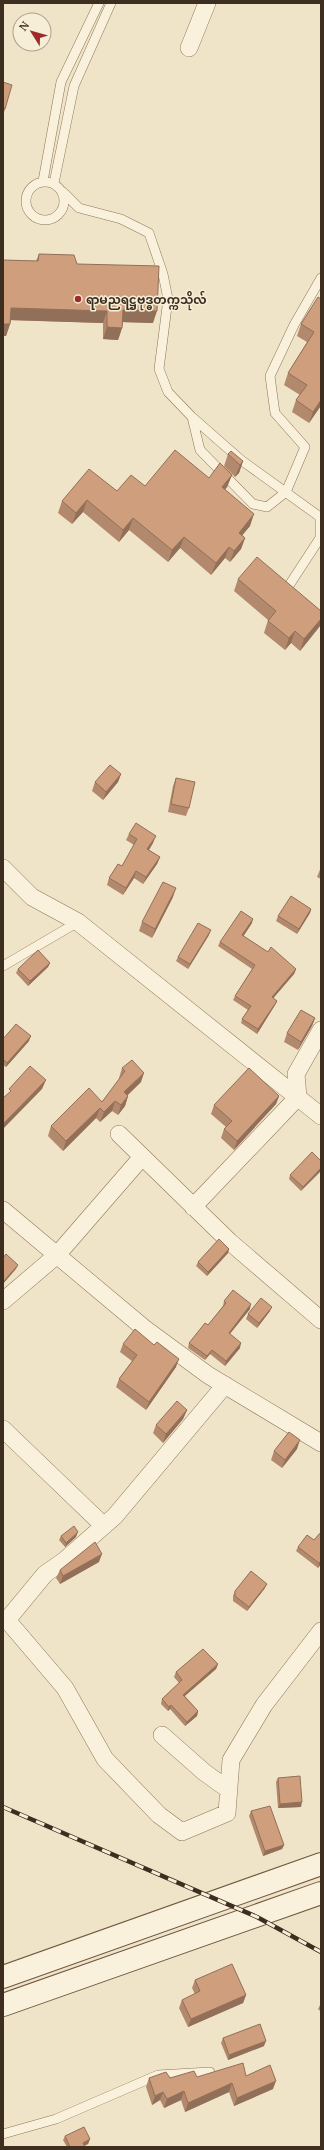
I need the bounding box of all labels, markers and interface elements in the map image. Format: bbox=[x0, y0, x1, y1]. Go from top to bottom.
north arrow bbox=[12, 12, 52, 52]
text: N bbox=[16, 18, 33, 34]
place label: ရာမညရဋ္ဌဗုဒ္ဓတက္ကသိုလ် bbox=[86, 290, 207, 311]
marker: ရာမညရဋ္ဌဗုဒ္ဓတက္ကသိုလ် bbox=[73, 294, 83, 304]

